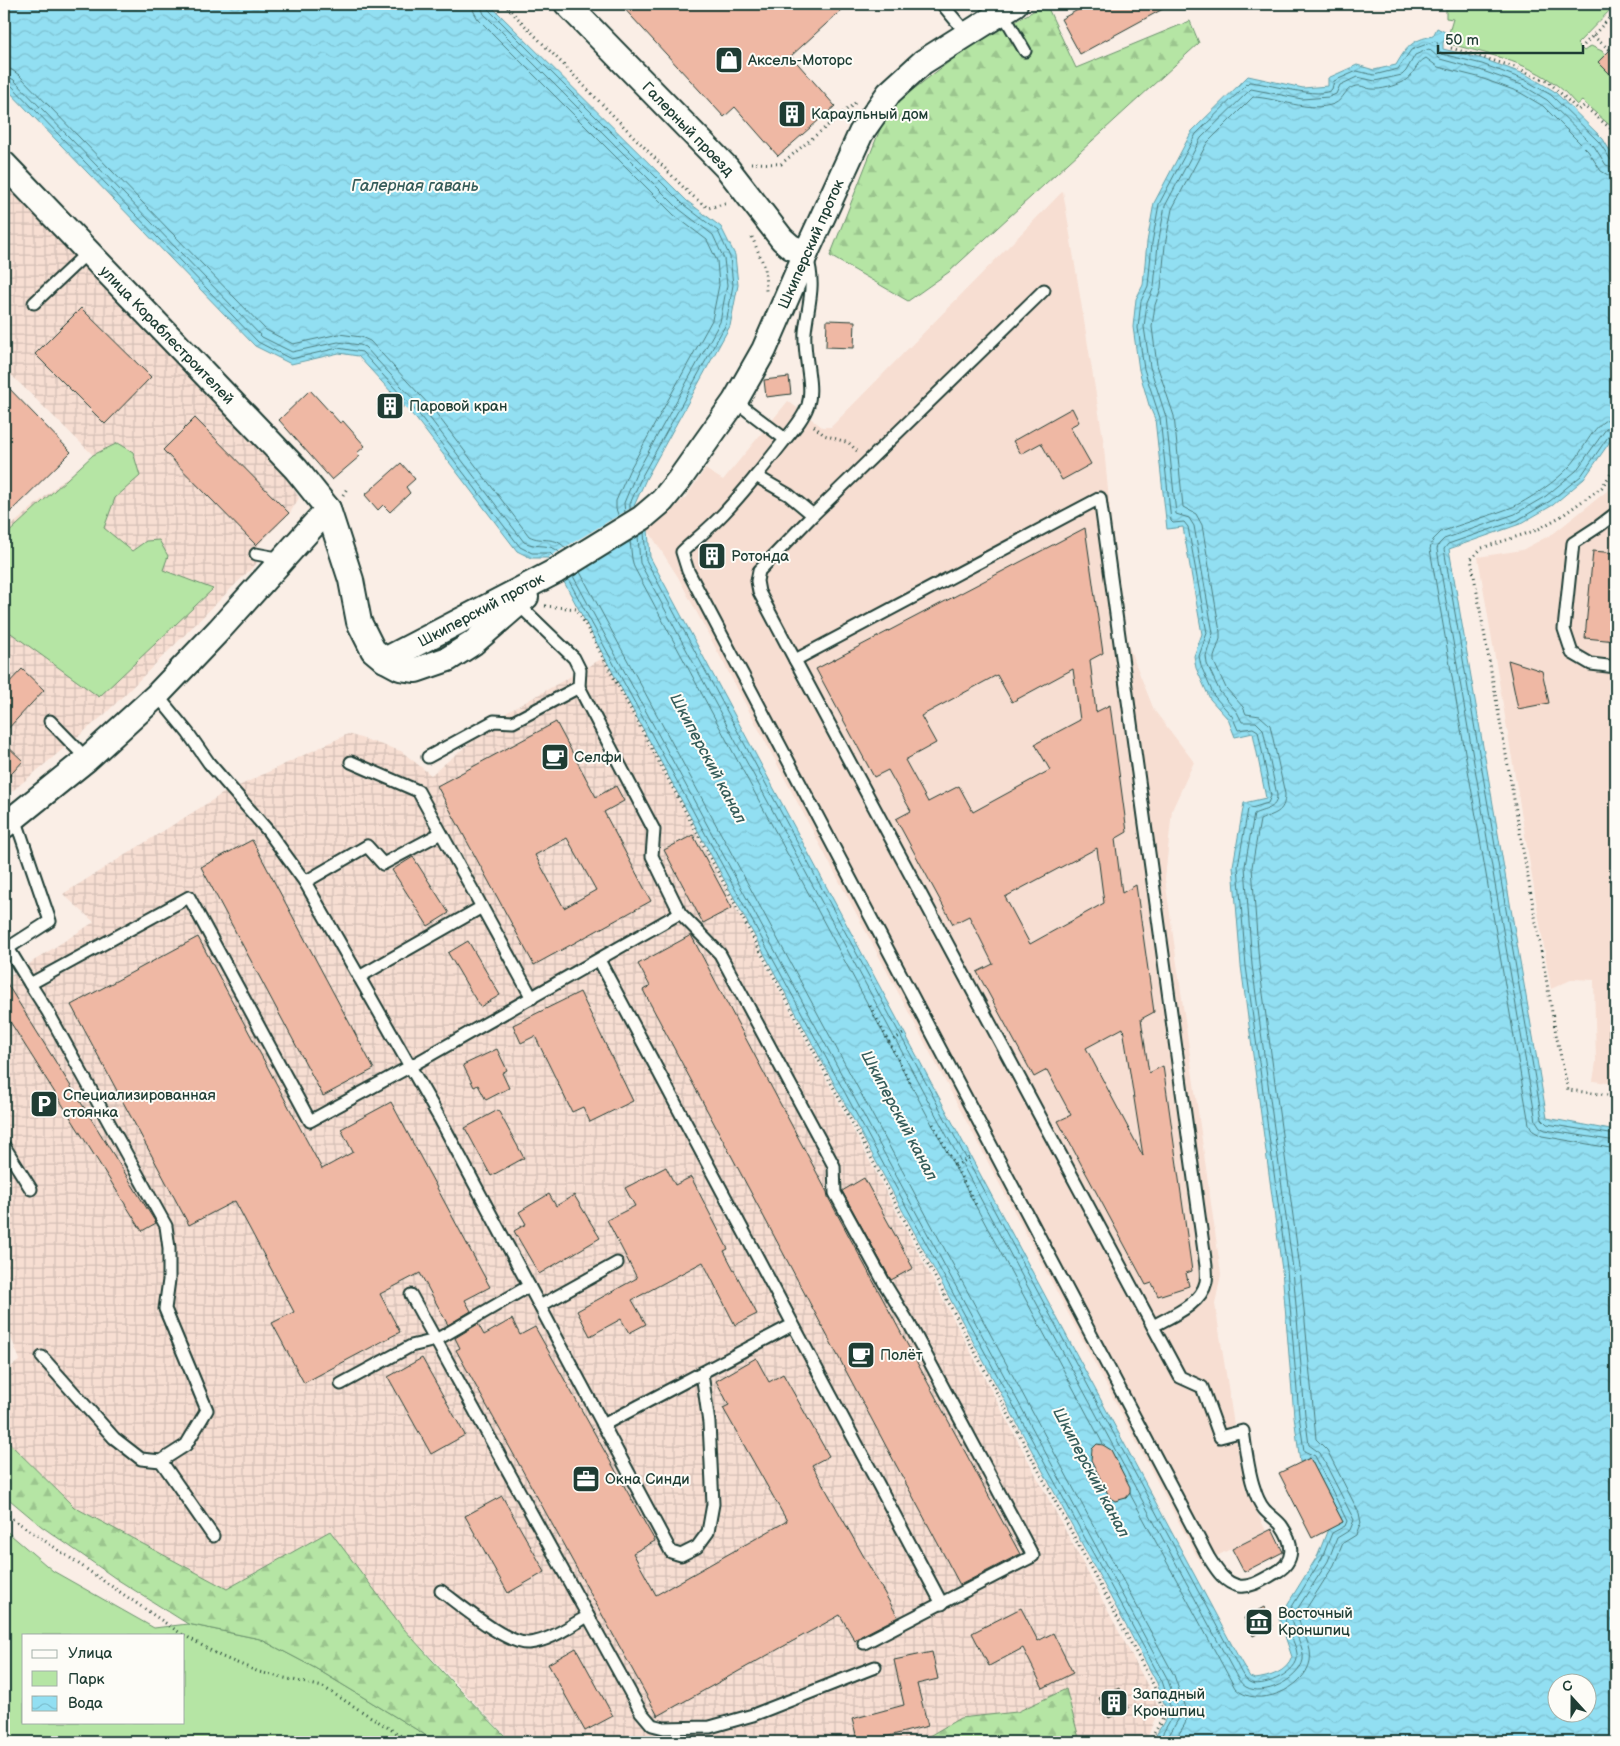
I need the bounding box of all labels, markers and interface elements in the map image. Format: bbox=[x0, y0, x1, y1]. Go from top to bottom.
scale bar bbox=[1438, 22, 1582, 54]
text: 50 m bbox=[1445, 31, 1479, 50]
shop icon: Аксель-Моторс bbox=[714, 45, 744, 75]
place label: Аксель-Моторс bbox=[747, 51, 853, 70]
street label: Галерный проезд bbox=[638, 78, 738, 181]
building icon: Караульный дом bbox=[777, 99, 807, 129]
place label: Караульный дом bbox=[811, 105, 928, 124]
street label: Шкиперский проток bbox=[774, 176, 849, 312]
water label: Галерная гавань bbox=[351, 177, 479, 196]
street label: улица Кораблестроителей bbox=[95, 262, 238, 409]
building icon: Паровой кран bbox=[375, 391, 405, 421]
place label: Паровой кран bbox=[409, 397, 507, 416]
building icon: Ротонда bbox=[697, 541, 727, 571]
place label: Ротонда bbox=[731, 547, 789, 566]
street label: Шкиперский проток bbox=[415, 569, 547, 652]
water label: Шкиперский канал bbox=[665, 690, 750, 827]
cafe icon: Селфи bbox=[540, 742, 570, 772]
place label: Селфи bbox=[574, 748, 622, 767]
water label: Шкиперский канал bbox=[856, 1047, 941, 1184]
place label: Специализированная стоянка bbox=[63, 1086, 216, 1122]
parking icon: Специализированная стоянка bbox=[29, 1089, 59, 1119]
cafe icon: Полёт bbox=[846, 1340, 876, 1370]
place label: Полёт bbox=[880, 1346, 923, 1365]
water label: Шкиперский канал bbox=[1048, 1404, 1133, 1541]
office icon: Окна Синди bbox=[571, 1464, 601, 1494]
place label: Окна Синди bbox=[605, 1470, 690, 1489]
place label: Восточный Кроншпиц bbox=[1278, 1604, 1353, 1640]
museum icon: Восточный Кроншпиц bbox=[1244, 1607, 1274, 1637]
legend bbox=[22, 1634, 185, 1724]
text: Улица bbox=[68, 1644, 113, 1663]
text: Парк bbox=[68, 1670, 105, 1689]
north arrow bbox=[1548, 1674, 1598, 1724]
text: С bbox=[1560, 1677, 1575, 1696]
place label: Западный Кроншпиц bbox=[1133, 1685, 1205, 1721]
building icon: Западный Кроншпиц bbox=[1099, 1688, 1129, 1718]
text: Вода bbox=[68, 1694, 103, 1713]

